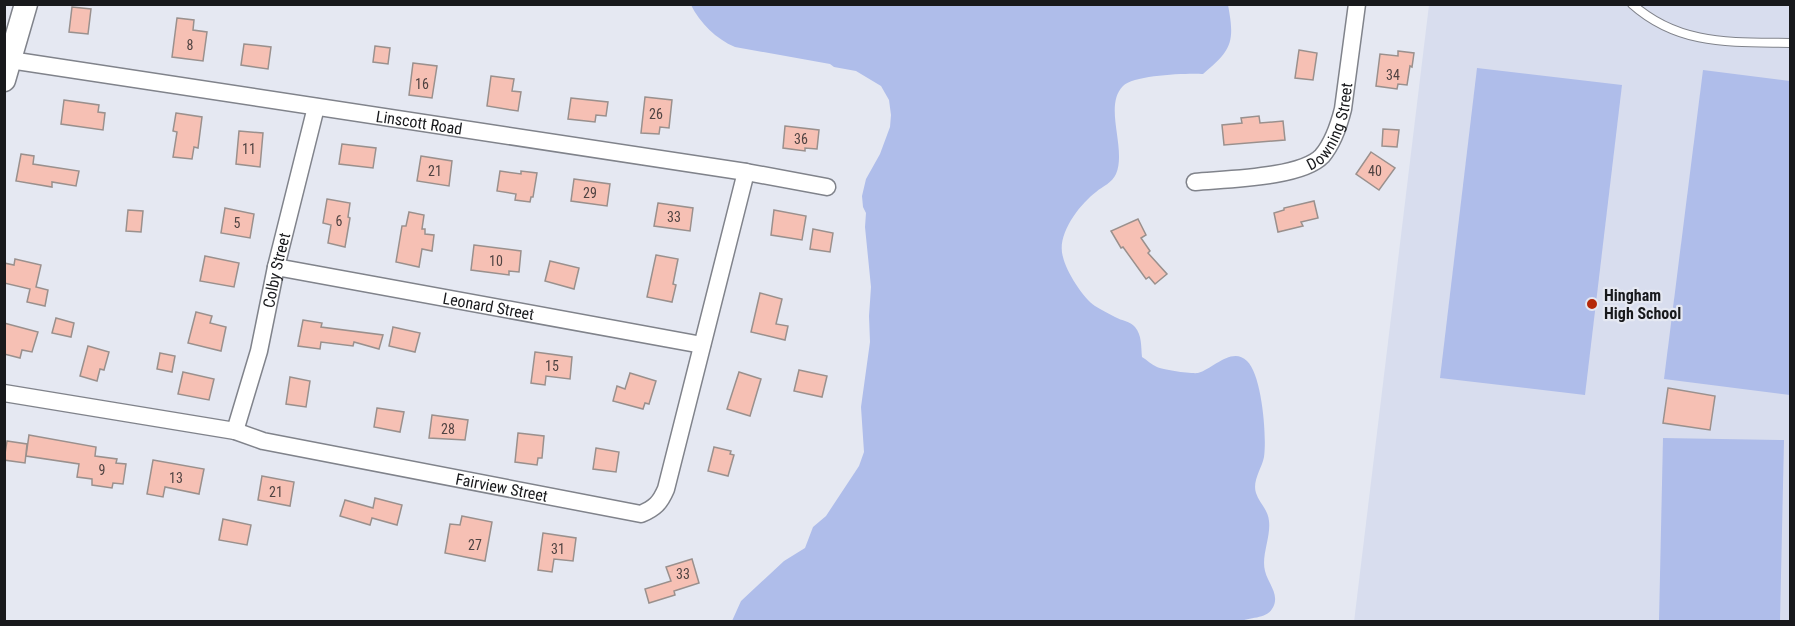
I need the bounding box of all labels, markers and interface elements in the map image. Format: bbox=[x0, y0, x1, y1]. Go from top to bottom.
house number: 8 bbox=[187, 37, 194, 53]
house number: 34 bbox=[1386, 67, 1400, 83]
house number: 16 bbox=[415, 76, 429, 92]
street label: Downing Street bbox=[1303, 81, 1356, 174]
house number: 26 bbox=[649, 106, 663, 122]
street label: Linscott Road bbox=[375, 107, 464, 139]
house number: 36 bbox=[794, 131, 808, 147]
house number: 11 bbox=[242, 141, 256, 157]
house number: 21 bbox=[428, 163, 442, 179]
house number: 40 bbox=[1368, 163, 1382, 179]
house number: 29 bbox=[583, 185, 597, 201]
house number: 33 bbox=[667, 209, 681, 225]
house number: 6 bbox=[336, 213, 343, 229]
house number: 5 bbox=[234, 215, 241, 231]
street label: Colby Street bbox=[259, 231, 294, 310]
house number: 10 bbox=[489, 253, 503, 269]
place label: Hingham High School bbox=[1604, 286, 1681, 323]
street label: Leonard Street bbox=[441, 289, 536, 324]
marker: Hingham High School bbox=[1585, 297, 1599, 311]
house number: 15 bbox=[545, 358, 559, 374]
house number: 28 bbox=[441, 421, 455, 437]
house number: 9 bbox=[99, 462, 105, 478]
street label: Fairview Street bbox=[454, 469, 550, 506]
house number: 13 bbox=[169, 470, 183, 486]
house number: 21 bbox=[269, 484, 283, 500]
house number: 27 bbox=[468, 537, 482, 553]
house number: 31 bbox=[551, 541, 565, 557]
house number: 33 bbox=[676, 566, 690, 582]

